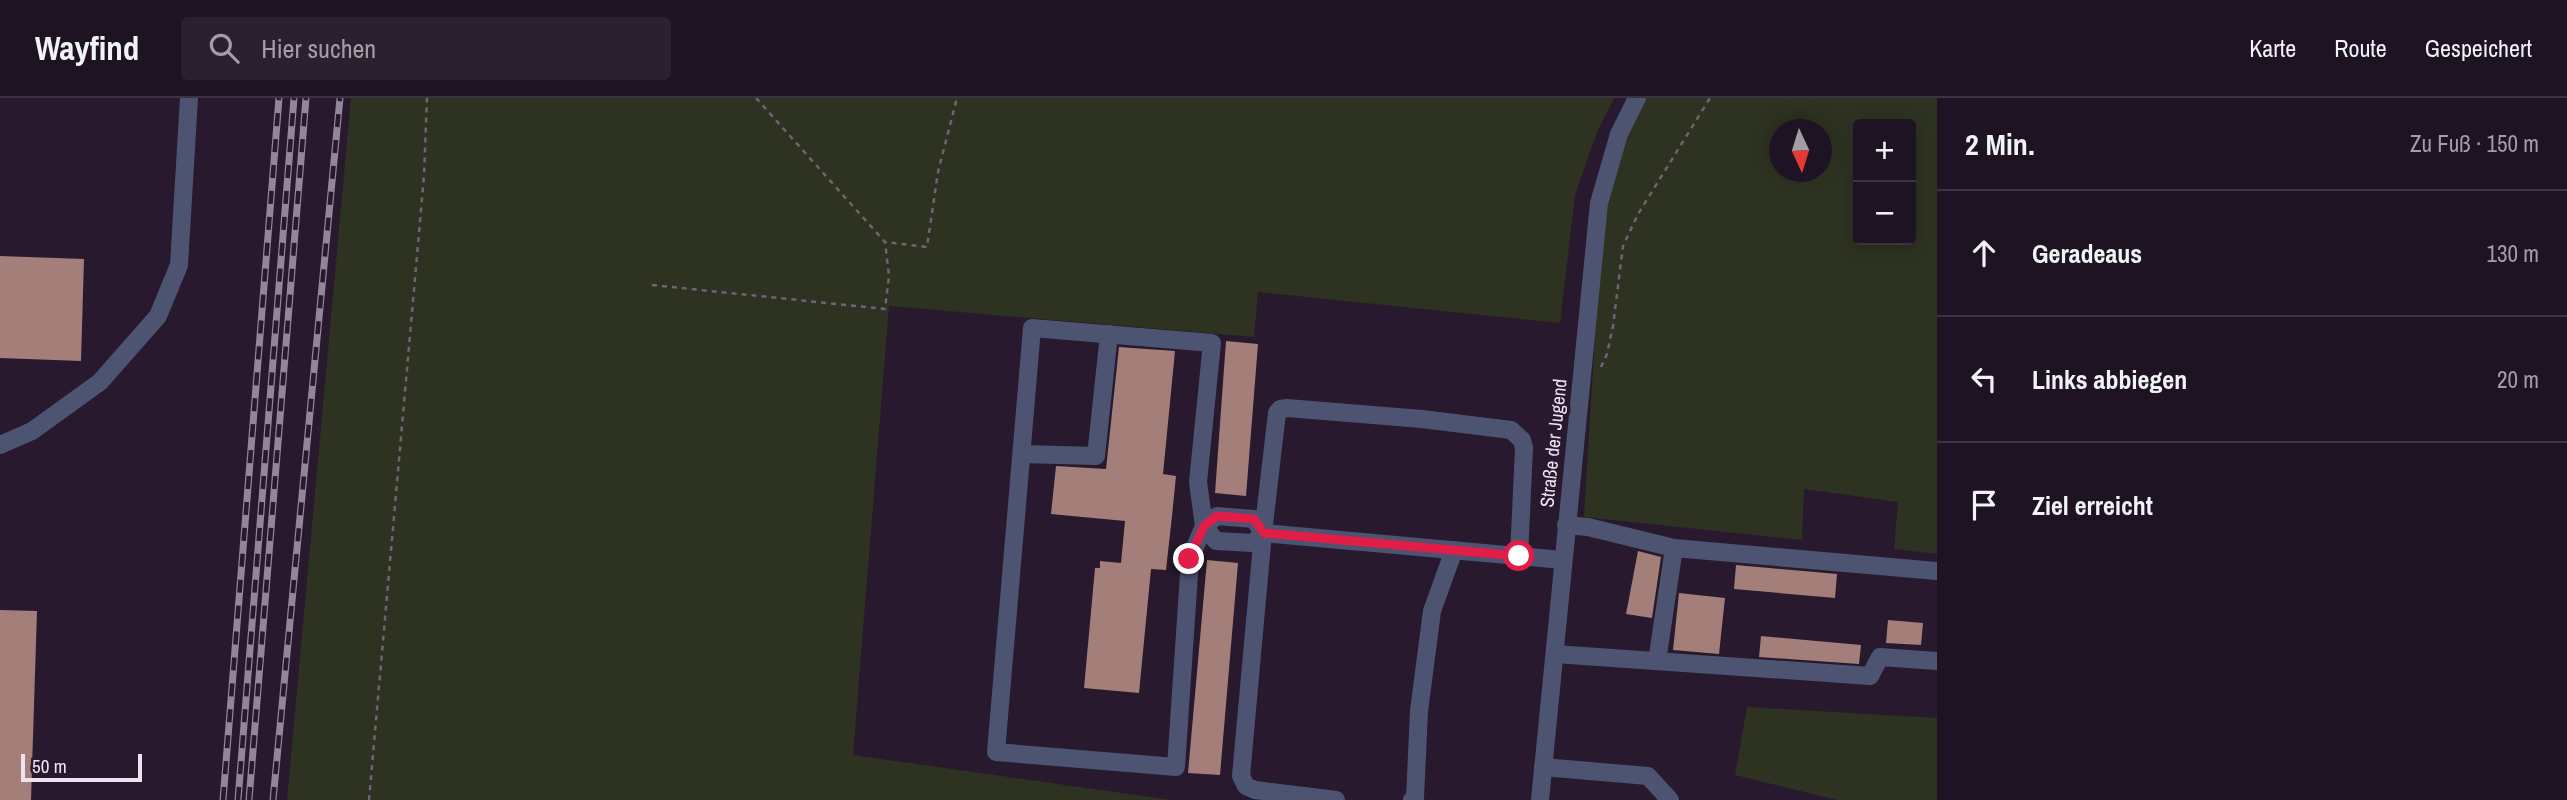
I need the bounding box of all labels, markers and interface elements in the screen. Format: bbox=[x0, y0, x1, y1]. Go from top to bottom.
search box bbox=[181, 17, 671, 80]
text: Wayfind bbox=[35, 26, 139, 70]
icon: search bbox=[205, 29, 243, 67]
text: Hier suchen bbox=[261, 31, 376, 66]
text: Karte bbox=[2249, 32, 2296, 64]
text: Route bbox=[2334, 32, 2387, 64]
text: Gespeichert bbox=[2425, 32, 2532, 64]
north arrow bbox=[1769, 119, 1832, 182]
map controls bbox=[1853, 119, 1916, 245]
button: + bbox=[1853, 119, 1916, 182]
text: 2 Min. bbox=[1965, 124, 2035, 164]
text: Zu Fuß · 150 m bbox=[2410, 128, 2539, 159]
button: − bbox=[1853, 182, 1916, 245]
icon: ahead bbox=[1965, 234, 2003, 272]
text: Geradeaus bbox=[2032, 236, 2142, 271]
text: 130 m bbox=[2487, 238, 2539, 269]
icon: left bbox=[1965, 360, 2003, 398]
text: Links abbiegen bbox=[2032, 362, 2187, 397]
text: 20 m bbox=[2497, 364, 2539, 395]
street label: Straße der Jugend bbox=[1533, 377, 1573, 509]
icon: arrive bbox=[1965, 486, 2003, 524]
text: Ziel erreicht bbox=[2032, 488, 2153, 523]
route start bbox=[1503, 540, 1534, 571]
route end bbox=[1173, 543, 1204, 574]
scale bar bbox=[21, 751, 142, 783]
text: 50 m bbox=[32, 753, 67, 779]

